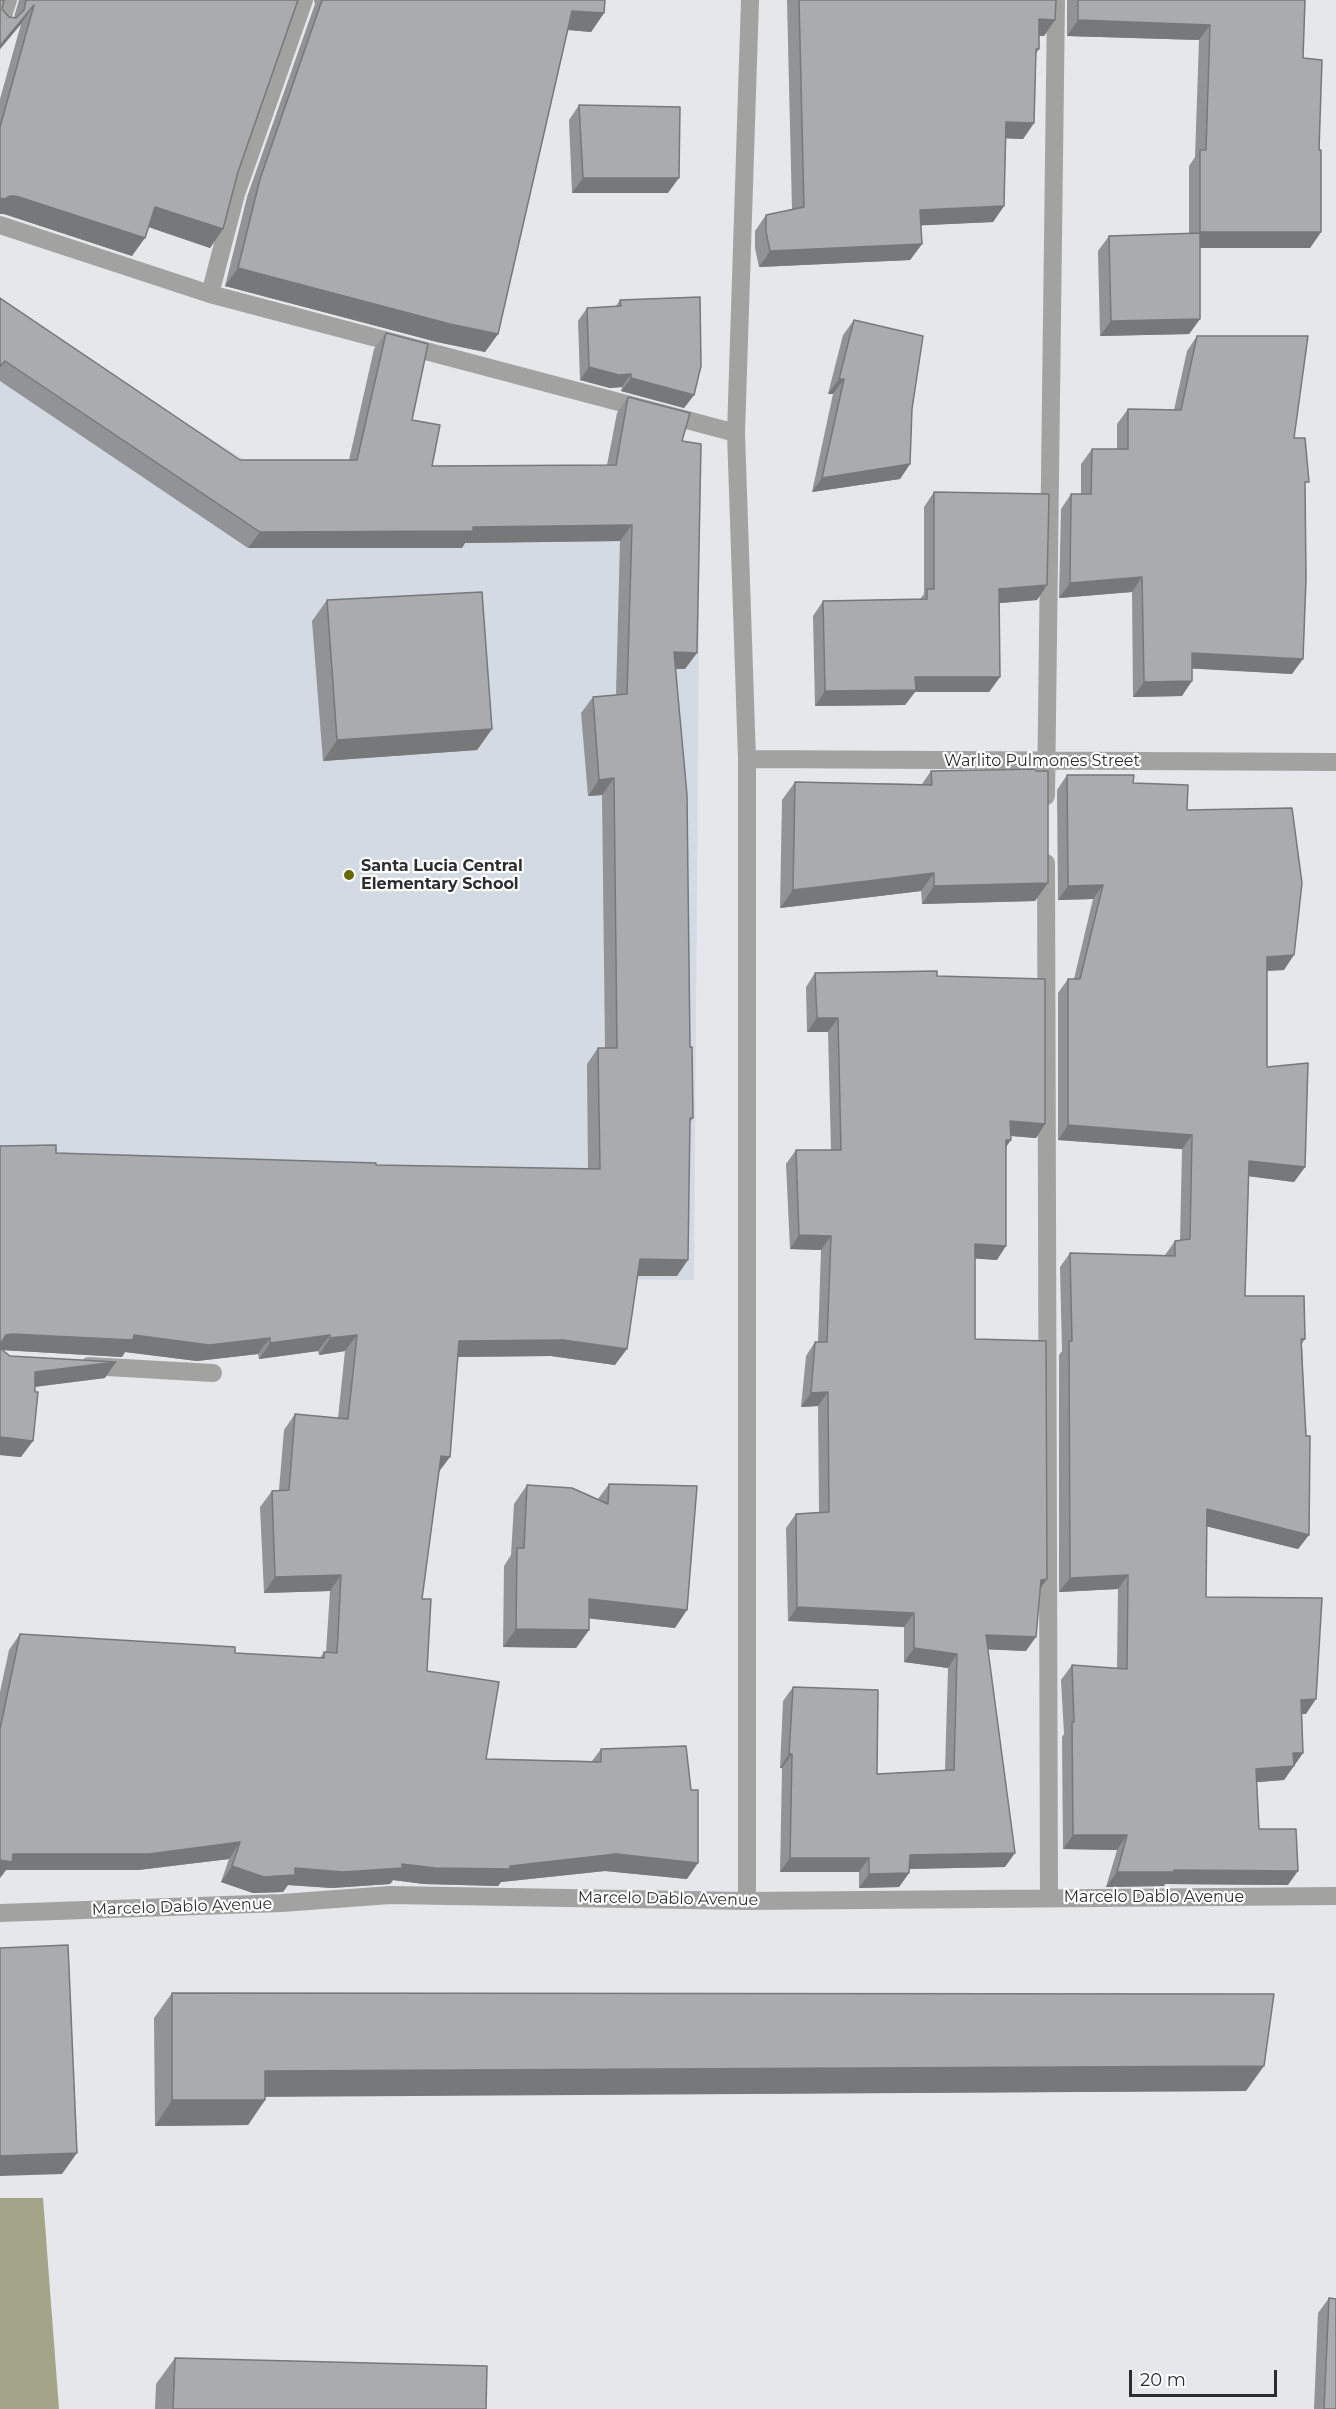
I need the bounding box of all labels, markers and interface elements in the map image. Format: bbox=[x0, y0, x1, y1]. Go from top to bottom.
street label: Warlito Pulmones Street bbox=[944, 751, 1140, 771]
place label: Santa Lucia Central Elementary School bbox=[361, 856, 523, 894]
marker: Santa Lucia Central Elementary School bbox=[342, 868, 356, 882]
street label: Marcelo Dablo Avenue bbox=[1064, 1887, 1244, 1907]
street label: Marcelo Dablo Avenue bbox=[578, 1888, 758, 1910]
street label: Marcelo Dablo Avenue bbox=[92, 1894, 272, 1920]
scale bar bbox=[1132, 2358, 1280, 2396]
text: 20 m bbox=[1140, 2369, 1186, 2391]

